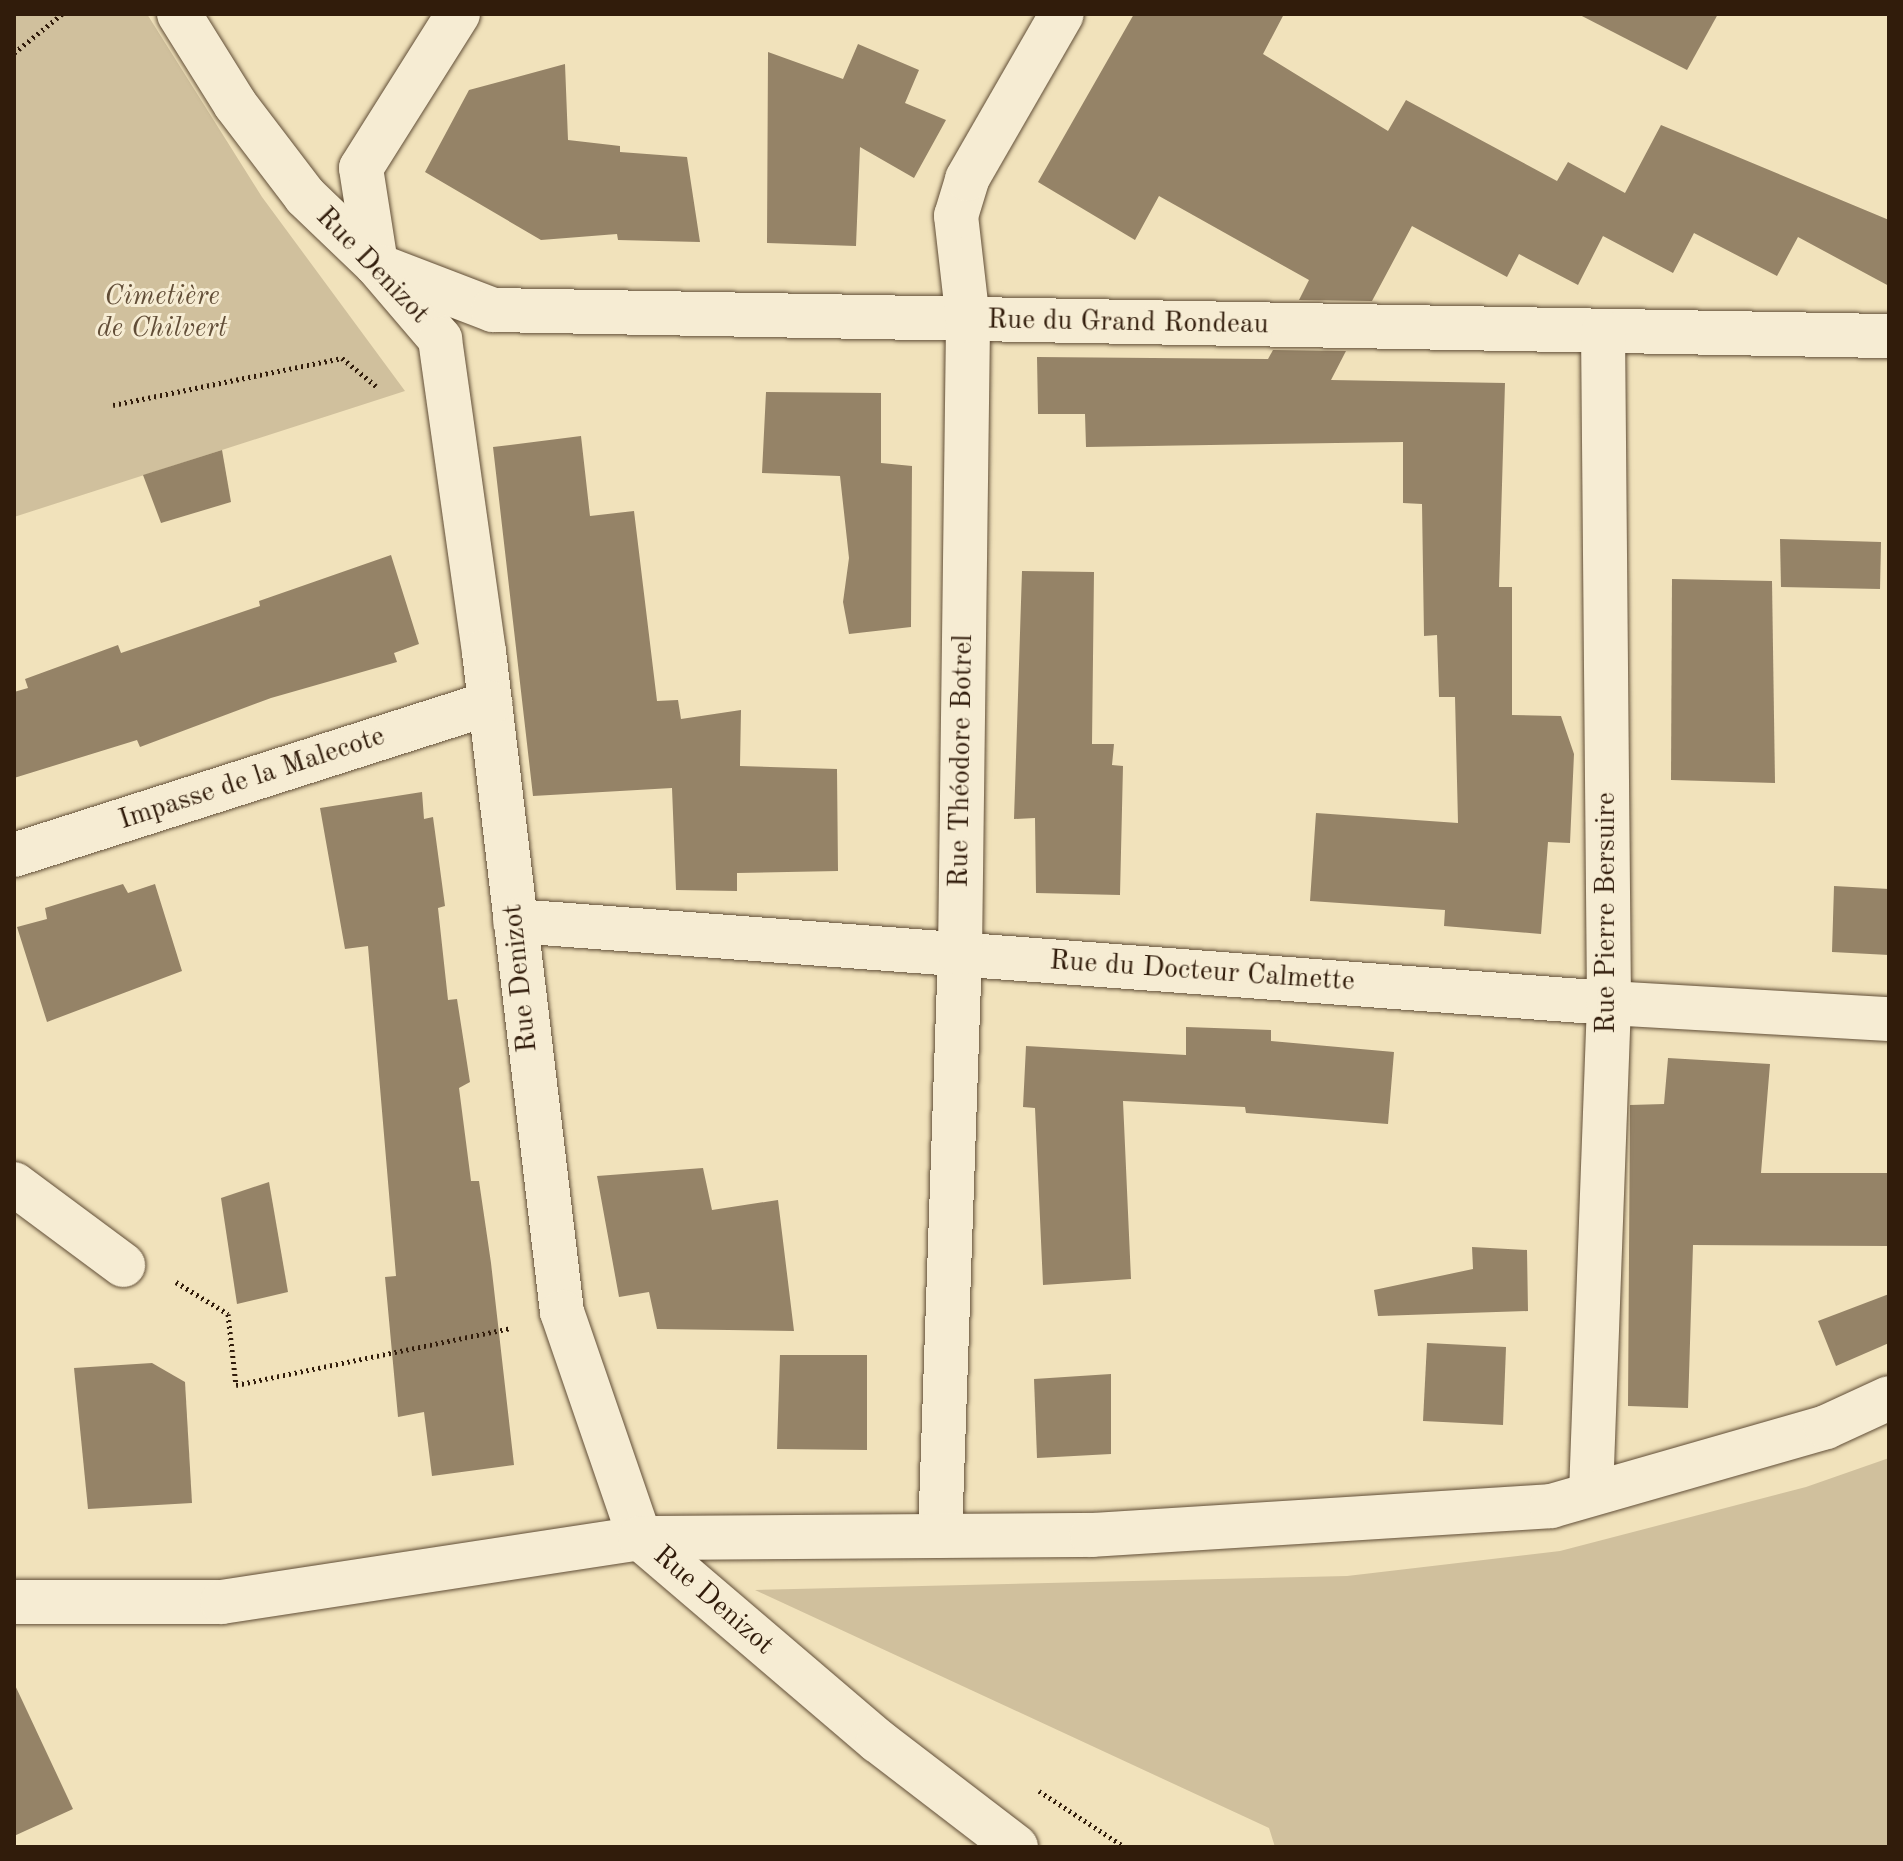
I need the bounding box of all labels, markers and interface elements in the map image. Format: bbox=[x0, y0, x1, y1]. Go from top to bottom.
street label: Rue Denizot bbox=[308, 201, 436, 331]
park label: Cimetière de Chilvert bbox=[97, 280, 227, 346]
street label: Rue du Grand Rondeau bbox=[987, 304, 1269, 342]
street label: Rue Théodore Botrel bbox=[943, 634, 981, 888]
street label: Impasse de la Malecote bbox=[115, 720, 389, 838]
street label: Rue Pierre Bersuire bbox=[1590, 792, 1624, 1034]
street label: Rue Denizot bbox=[496, 902, 546, 1054]
street label: Rue du Docteur Calmette bbox=[1048, 945, 1356, 999]
street label: Rue Denizot bbox=[646, 1539, 780, 1663]

